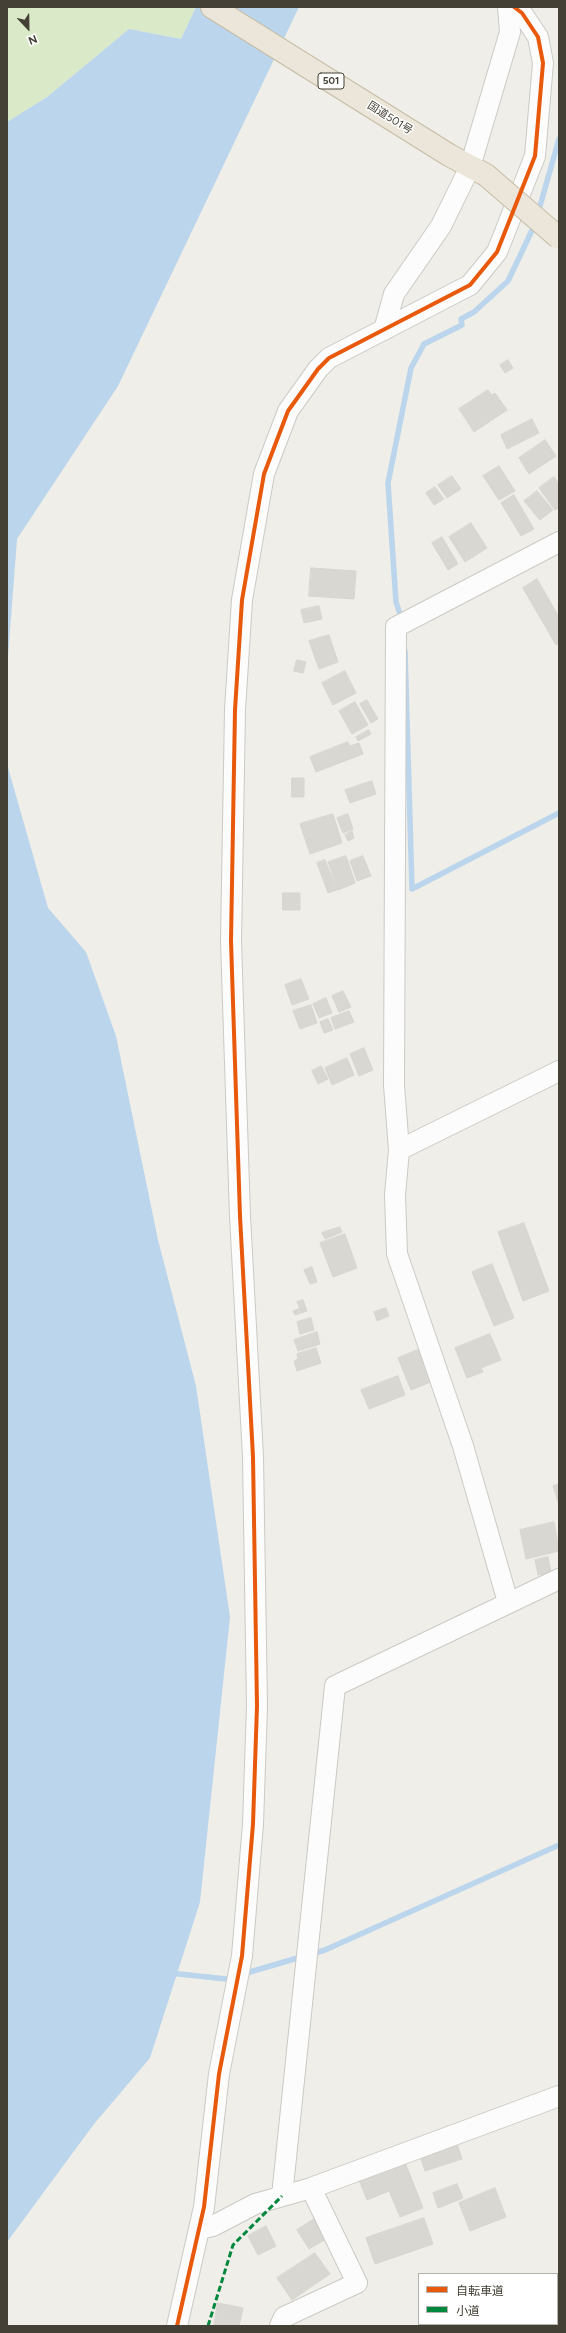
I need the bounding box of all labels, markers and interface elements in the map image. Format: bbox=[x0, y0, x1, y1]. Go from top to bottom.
north arrow bbox=[8, 8, 48, 48]
text: N bbox=[26, 32, 39, 47]
road number: 501 bbox=[318, 73, 344, 89]
street label: 国道501号 bbox=[365, 99, 415, 137]
legend bbox=[418, 2273, 558, 2325]
text: 自転車道 bbox=[456, 2284, 504, 2298]
text: 小道 bbox=[456, 2304, 480, 2318]

